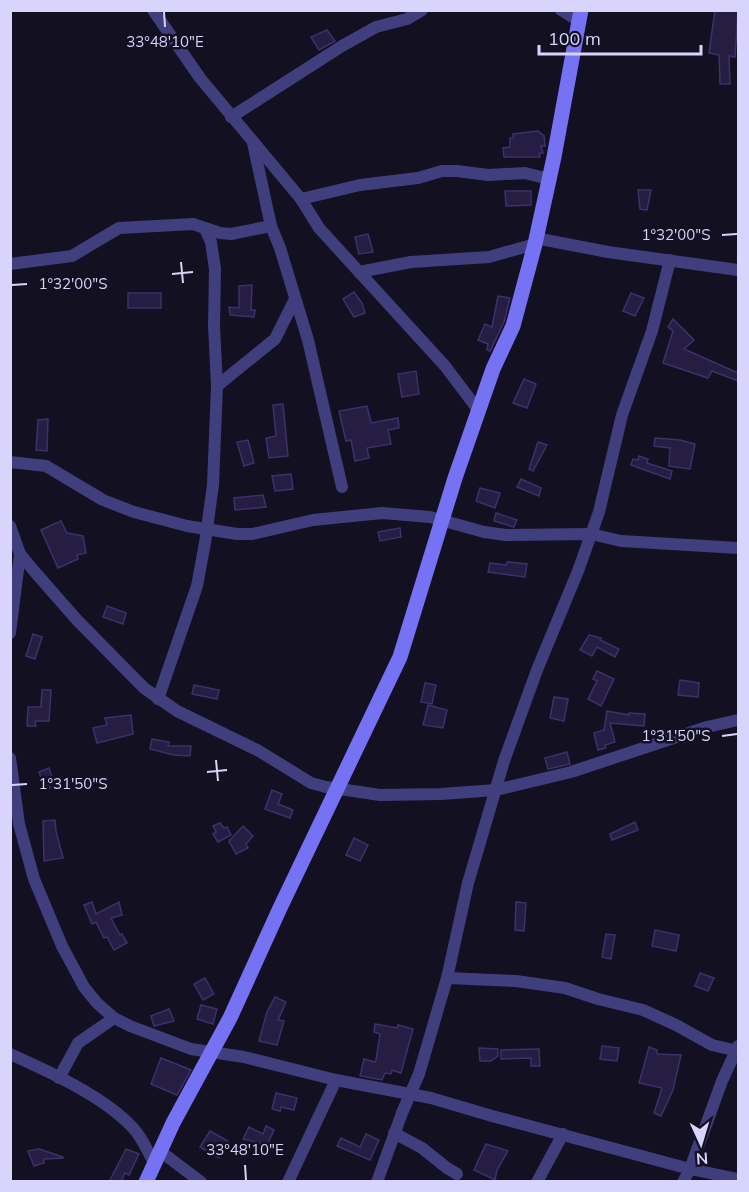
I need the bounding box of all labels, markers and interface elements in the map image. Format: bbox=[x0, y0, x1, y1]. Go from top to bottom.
scale bar bbox=[539, 18, 701, 56]
text: 100 m bbox=[548, 27, 601, 50]
text: 33°48'10"E bbox=[126, 32, 204, 51]
text: 1°32'00"S bbox=[641, 225, 711, 244]
text: 1°32'00"S bbox=[38, 274, 108, 293]
text: 1°31'50"S bbox=[641, 726, 711, 745]
text: 1°31'50"S bbox=[38, 774, 108, 793]
north arrow bbox=[671, 1114, 731, 1174]
text: 33°48'10"E bbox=[206, 1140, 284, 1159]
text: N bbox=[695, 1149, 709, 1169]

